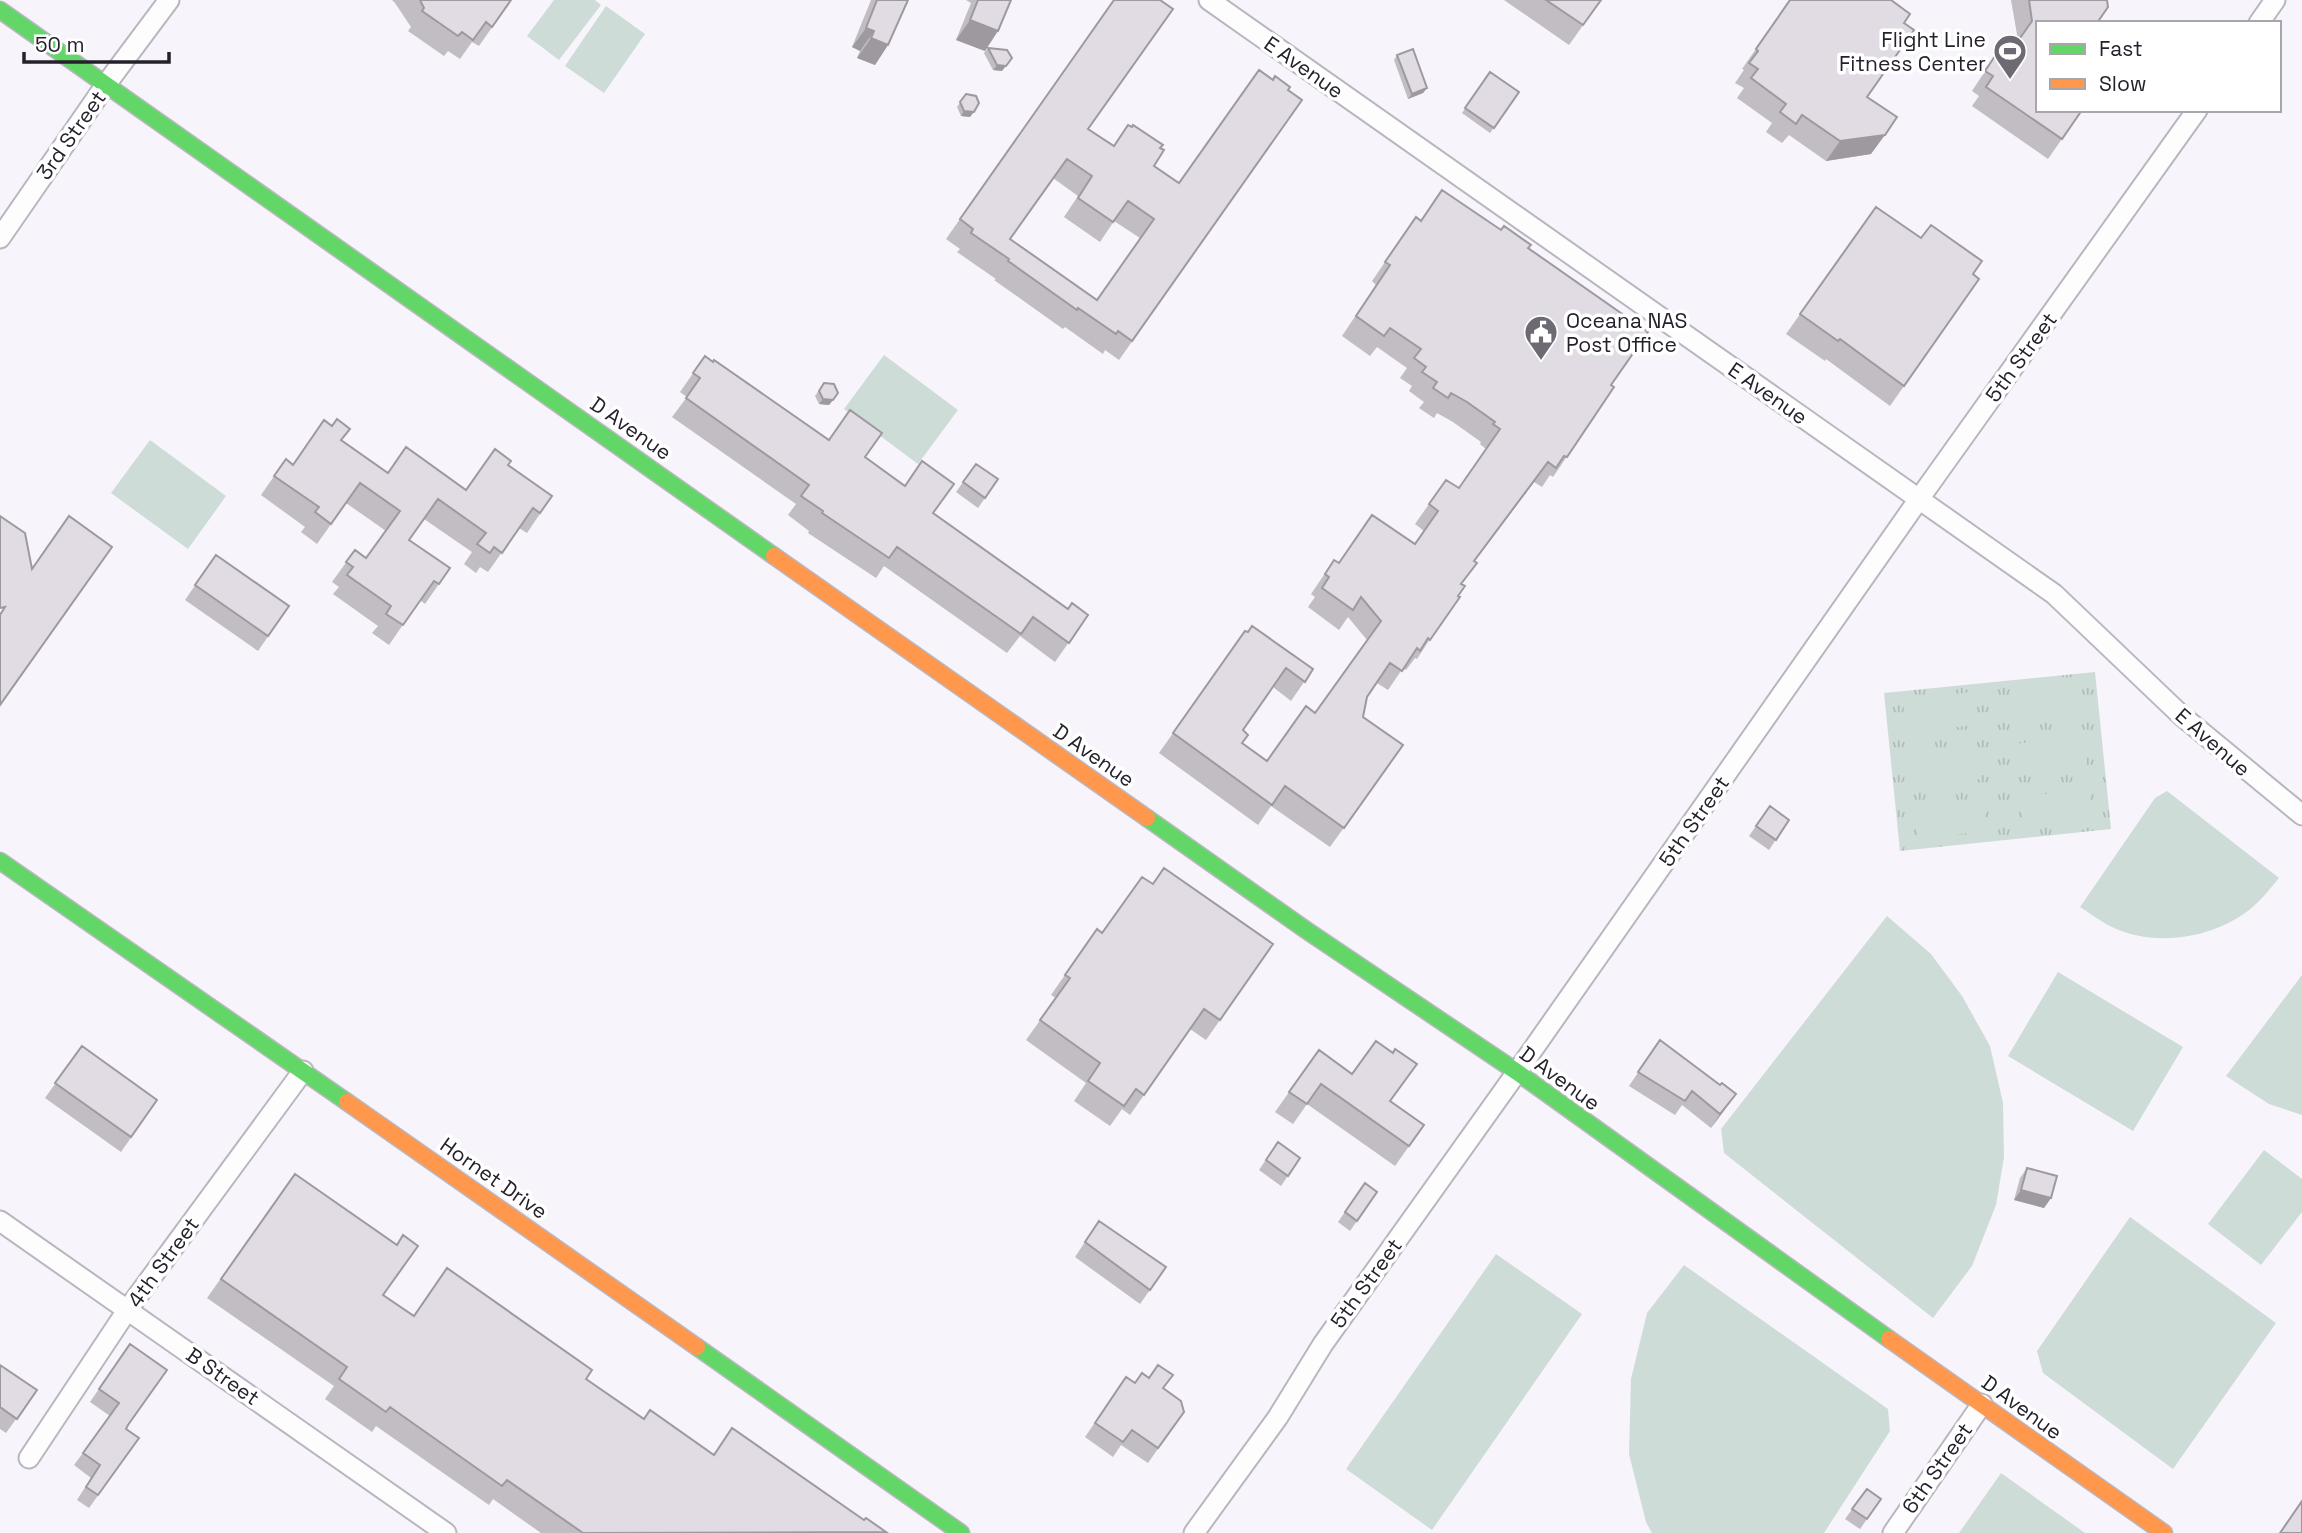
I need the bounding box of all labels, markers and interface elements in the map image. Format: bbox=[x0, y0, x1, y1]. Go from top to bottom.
scale bar bbox=[24, 21, 170, 65]
legend bbox=[2036, 21, 2281, 112]
place label: Flight Line Fitness Center bbox=[1839, 26, 1986, 77]
street label: E Avenue bbox=[1259, 30, 1349, 104]
text: 50 m bbox=[35, 31, 85, 58]
sports icon: Flight Line Fitness Center bbox=[1991, 32, 2029, 81]
text: Fast bbox=[2099, 35, 2143, 62]
text: Slow bbox=[2099, 70, 2147, 97]
street label: 3rd Street bbox=[30, 85, 112, 185]
place label: Oceana NAS Post Office bbox=[1566, 307, 1687, 358]
street label: 5th Street bbox=[1979, 307, 2063, 407]
public building icon: Oceana NAS Post Office bbox=[1522, 313, 1560, 362]
street label: E Avenue bbox=[1723, 356, 1813, 430]
street label: D Avenue bbox=[585, 390, 677, 466]
street label: E Avenue bbox=[2170, 702, 2256, 782]
street label: D Avenue bbox=[1048, 717, 1140, 793]
street label: 5th Street bbox=[1653, 770, 1735, 872]
street label: D Avenue bbox=[1514, 1040, 1606, 1116]
street label: Hornet Drive bbox=[435, 1131, 553, 1225]
street label: 4th Street bbox=[121, 1211, 205, 1313]
street label: 5th Street bbox=[1324, 1233, 1408, 1333]
street label: B Street bbox=[181, 1341, 265, 1411]
street label: D Avenue bbox=[1976, 1369, 2068, 1445]
street label: 6th Street bbox=[1896, 1417, 1978, 1519]

